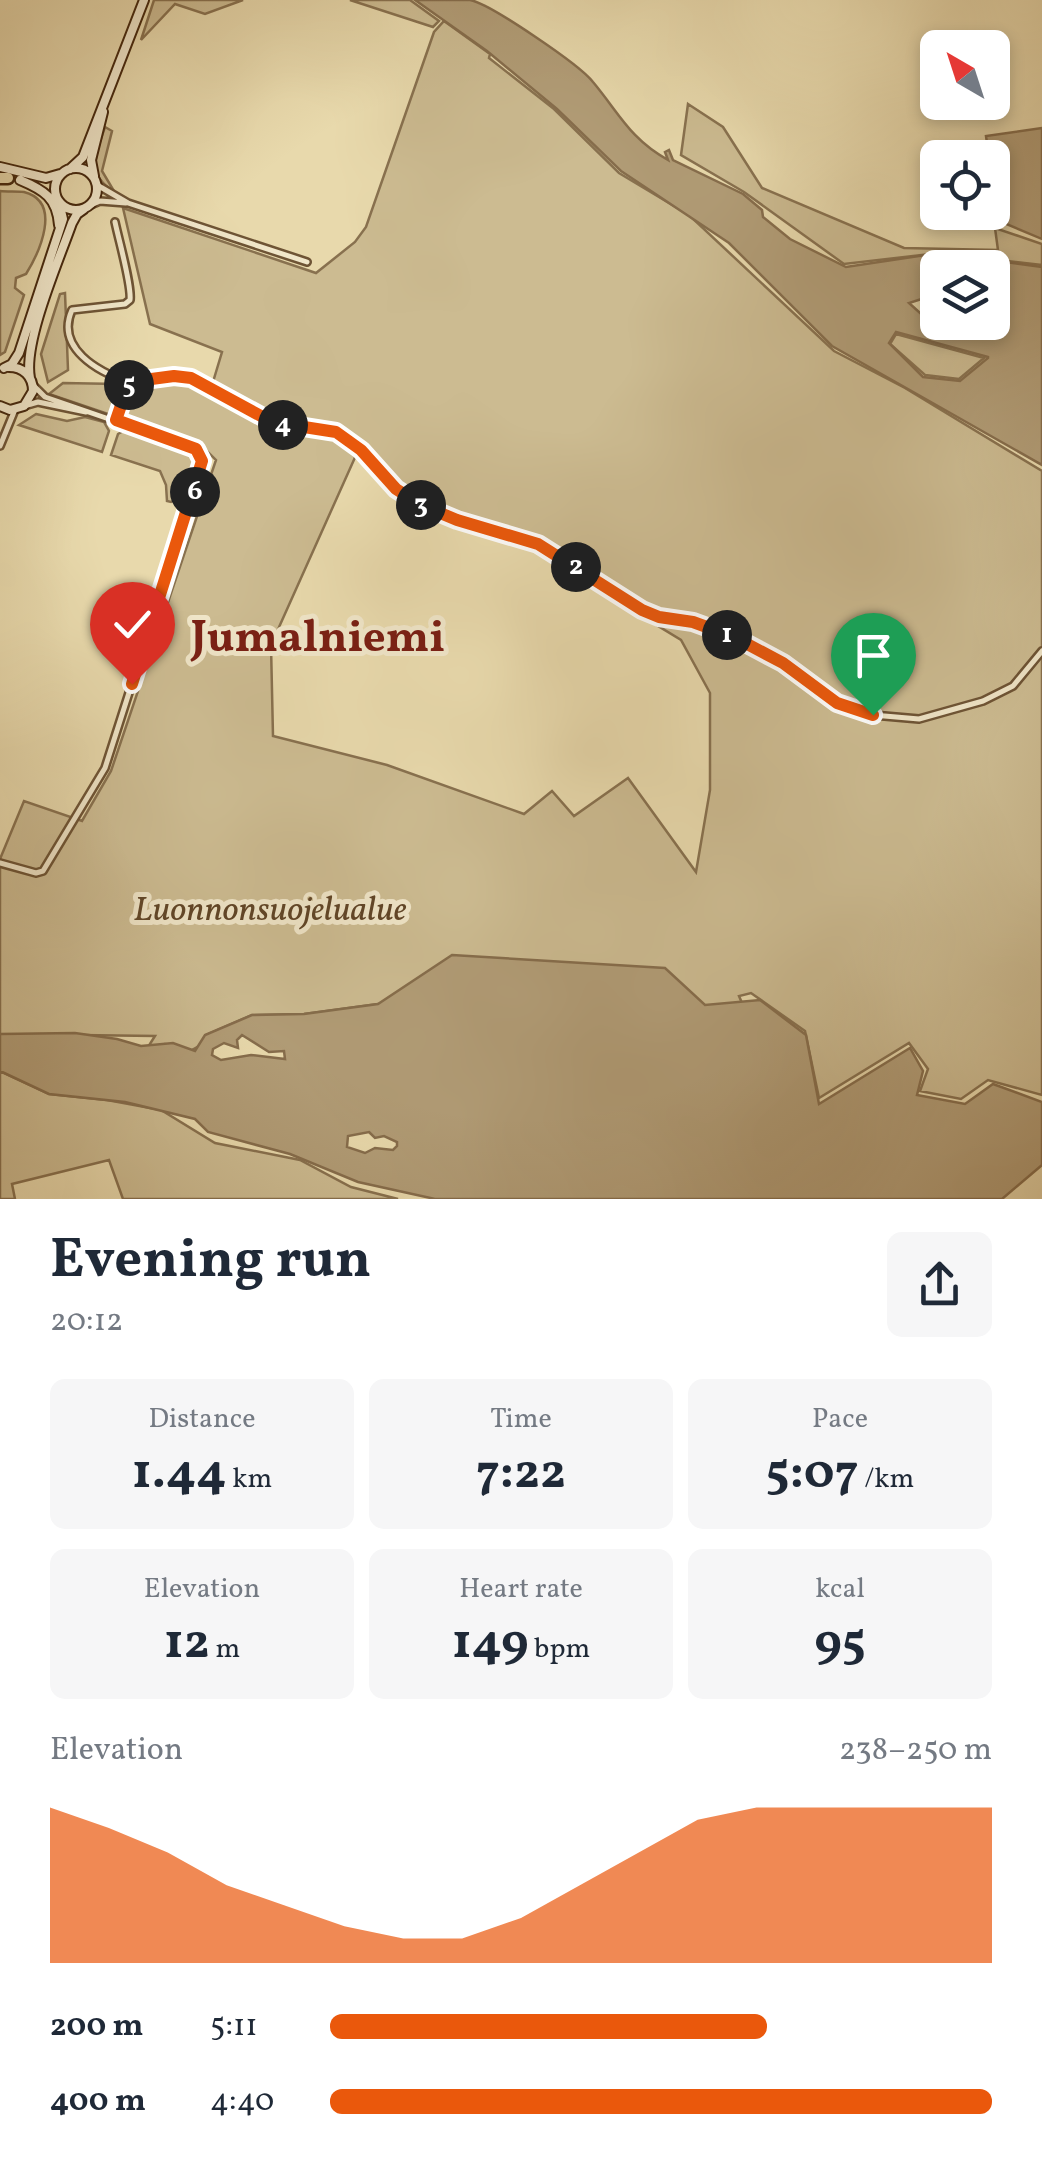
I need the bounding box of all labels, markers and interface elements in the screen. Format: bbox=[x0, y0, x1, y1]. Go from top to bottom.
north arrow bbox=[920, 30, 1010, 120]
map controls bbox=[920, 30, 1010, 340]
button: locate bbox=[920, 140, 1010, 230]
button: layers bbox=[920, 250, 1010, 340]
pin: 5 bbox=[104, 360, 154, 410]
text: 5 bbox=[122, 365, 136, 404]
pin: 4 bbox=[258, 400, 308, 450]
text: 4 bbox=[275, 405, 291, 444]
pin: 6 bbox=[170, 467, 220, 517]
text: 6 bbox=[187, 472, 203, 511]
pin: 3 bbox=[396, 480, 446, 530]
text: 3 bbox=[414, 485, 428, 524]
pin: 2 bbox=[551, 542, 601, 592]
text: 2 bbox=[569, 547, 583, 586]
pin bbox=[90, 582, 175, 685]
icon: check bbox=[105, 597, 160, 652]
district label: Jumalniemi bbox=[190, 608, 445, 671]
pin: 1 bbox=[702, 610, 752, 660]
pin bbox=[831, 613, 916, 716]
text: 1 bbox=[721, 615, 733, 654]
icon: arrive bbox=[846, 628, 901, 683]
park label: Luonnonsuojelualue bbox=[133, 887, 407, 935]
text: Evening run bbox=[50, 1224, 371, 1300]
button: share bbox=[887, 1232, 992, 1337]
text: 20:12 bbox=[50, 1300, 123, 1344]
text: Distance bbox=[148, 1400, 256, 1439]
text: Time bbox=[490, 1400, 552, 1439]
text: Pace bbox=[812, 1400, 868, 1439]
text: 1.44 bbox=[132, 1439, 227, 1509]
text: 7:22 bbox=[476, 1439, 566, 1509]
text: 5:07 bbox=[766, 1439, 859, 1509]
text: km bbox=[227, 1460, 272, 1499]
text: /km bbox=[859, 1460, 914, 1499]
text: Elevation bbox=[144, 1570, 260, 1609]
text: Heart rate bbox=[459, 1570, 583, 1609]
text: kcal bbox=[815, 1570, 865, 1609]
text: 12 bbox=[164, 1609, 210, 1679]
text: 149 bbox=[452, 1609, 529, 1679]
text: 95 bbox=[814, 1609, 866, 1679]
text: m bbox=[210, 1630, 240, 1669]
text: bpm bbox=[529, 1630, 590, 1669]
text: Elevation bbox=[50, 1729, 183, 1773]
text: 238–250 m bbox=[839, 1729, 992, 1773]
text: 200 m bbox=[50, 2005, 144, 2049]
text: 5:11 bbox=[210, 2005, 258, 2049]
text: 400 m bbox=[50, 2080, 146, 2124]
text: 4:40 bbox=[210, 2080, 274, 2124]

